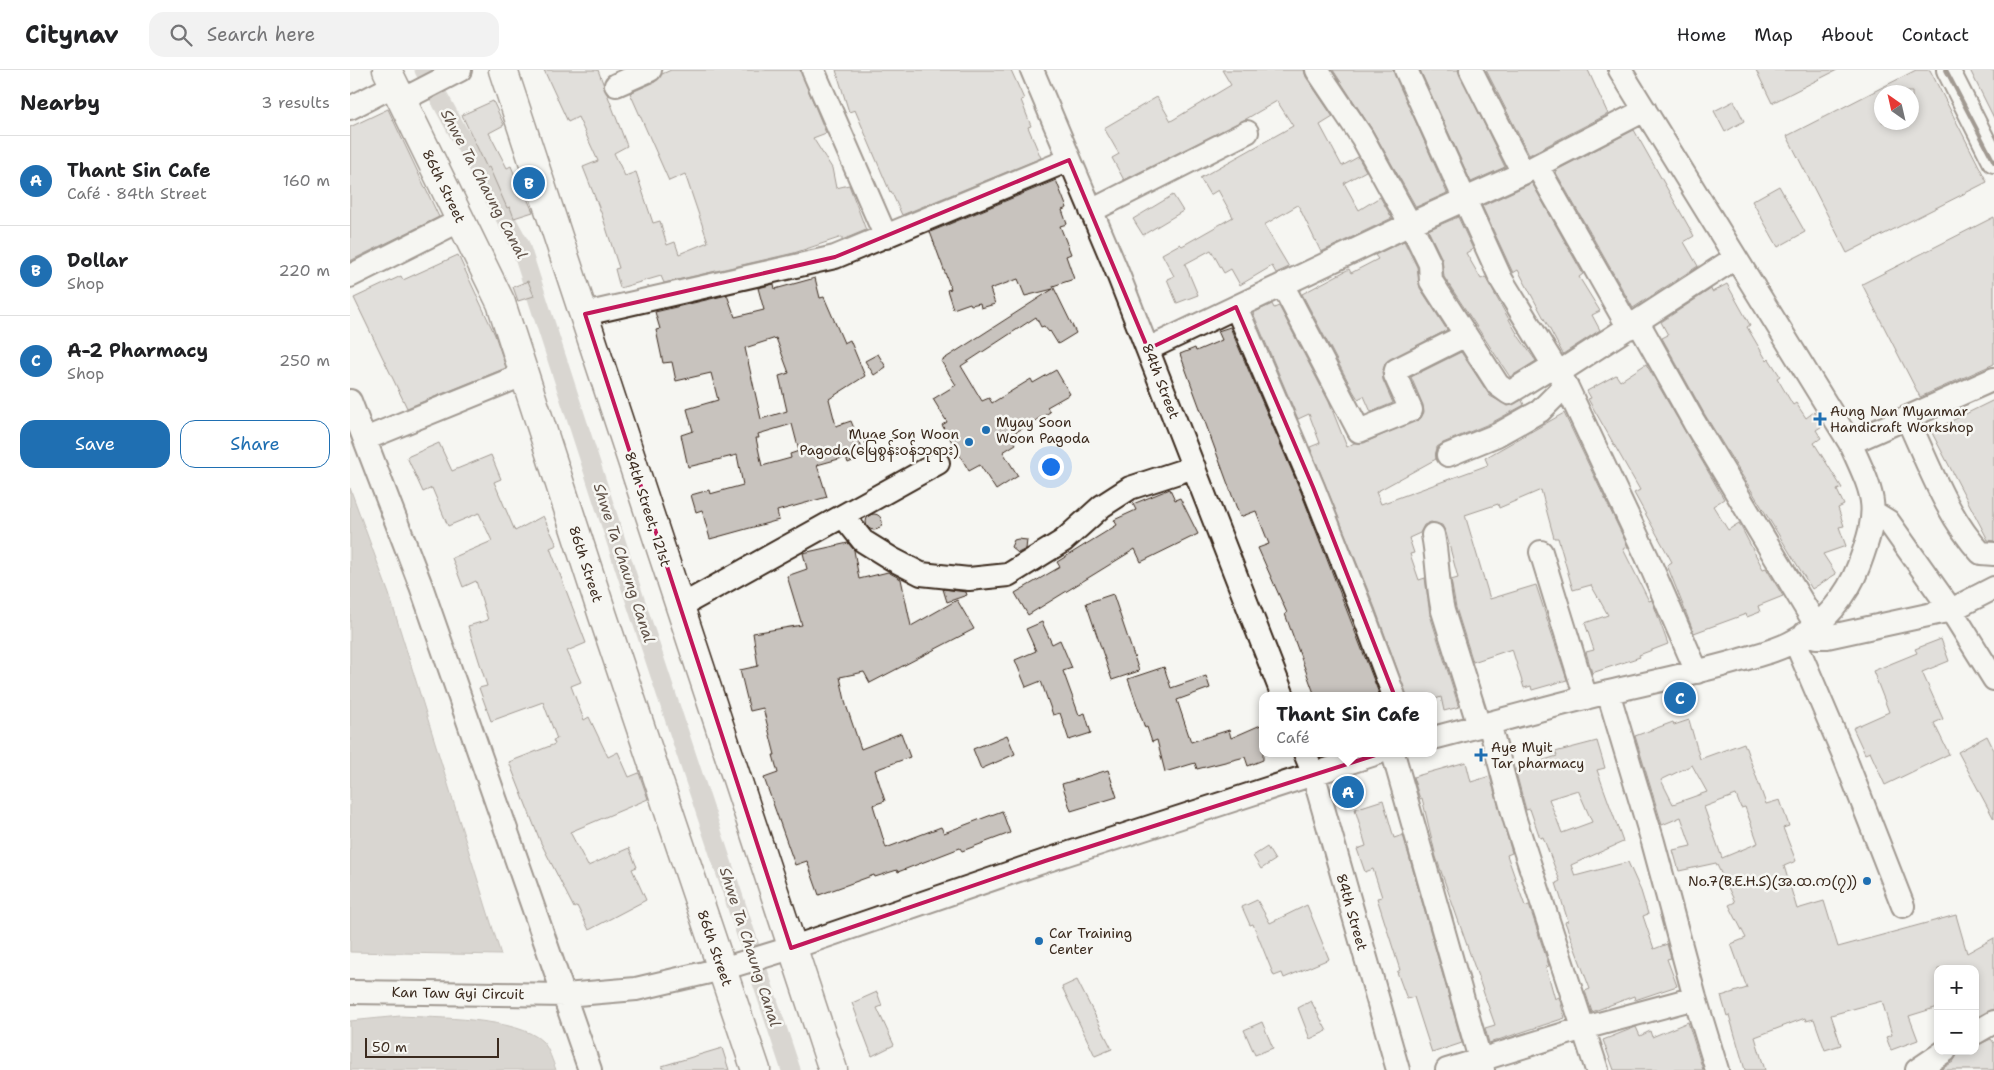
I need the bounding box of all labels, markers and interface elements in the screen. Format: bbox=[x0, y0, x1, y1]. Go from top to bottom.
search box bbox=[149, 12, 499, 57]
text: Citynav bbox=[25, 19, 119, 51]
icon: search bbox=[167, 21, 195, 49]
text: Search here bbox=[207, 22, 315, 47]
text: Home bbox=[1677, 23, 1726, 47]
text: Map bbox=[1754, 23, 1793, 47]
text: About bbox=[1821, 23, 1874, 47]
text: Contact bbox=[1902, 23, 1969, 47]
north arrow bbox=[1874, 85, 1919, 130]
text: Nearby bbox=[20, 89, 100, 117]
text: 3 results bbox=[261, 92, 330, 113]
water label: Shwe Ta Chaung Canal bbox=[436, 106, 532, 262]
street label: 86th Street bbox=[418, 146, 470, 226]
text: Thant Sin Cafe bbox=[67, 158, 211, 183]
pin: B bbox=[513, 164, 545, 202]
text: A bbox=[30, 170, 42, 191]
text: 160 m bbox=[283, 170, 330, 191]
text: Café · 84th Street bbox=[67, 183, 207, 204]
text: Dollar bbox=[67, 248, 128, 273]
text: B bbox=[31, 260, 41, 281]
text: 220 m bbox=[278, 260, 330, 281]
text: Shop bbox=[67, 273, 104, 294]
text: A-2 Pharmacy bbox=[67, 338, 208, 363]
street label: 84th Street bbox=[1138, 341, 1184, 421]
text: C bbox=[31, 350, 41, 371]
text: 250 m bbox=[279, 350, 330, 371]
text: Shop bbox=[67, 363, 104, 384]
place label: Aung Nan Myanmar Handicraft Workshop bbox=[1830, 402, 1974, 436]
place label: Myay Soon Woon Pagoda bbox=[996, 413, 1090, 447]
marker: Aung Nan Myanmar Handicraft Workshop bbox=[1814, 413, 1826, 425]
button: Save bbox=[20, 420, 170, 468]
button: Share bbox=[180, 420, 330, 468]
marker: Myay Soon Woon Pagoda bbox=[980, 424, 992, 436]
place label: Myae Son Woon Pagoda(မြေစွန်း၀န်ဘုရား) bbox=[799, 425, 959, 462]
marker: Myae Son Woon Pagoda(မြေစွန်း၀န်ဘုရား) bbox=[963, 436, 975, 448]
street label: 84th Street, 121st bbox=[621, 449, 675, 569]
your location bbox=[1038, 454, 1064, 480]
water label: Shwe Ta Chaung Canal bbox=[589, 481, 659, 646]
street label: 86th Street bbox=[565, 523, 607, 605]
pin: C bbox=[1664, 679, 1696, 717]
popup bbox=[1259, 692, 1437, 757]
text: Thant Sin Cafe bbox=[1276, 702, 1420, 727]
text: Café bbox=[1276, 727, 1310, 748]
place label: Aye Myit Tar pharmacy bbox=[1491, 738, 1584, 772]
marker: Aye Myit Tar pharmacy bbox=[1475, 749, 1487, 761]
pin: A bbox=[1332, 773, 1364, 811]
water label: Shwe Ta Chaung Canal bbox=[715, 865, 785, 1030]
street label: 84th Street bbox=[1332, 871, 1372, 953]
place label: No.7(B.E.H.S)(အ.ထ.က(၇)) bbox=[1688, 872, 1857, 893]
marker: No.7(B.E.H.S)(အ.ထ.က(၇)) bbox=[1861, 875, 1873, 887]
street label: 86th Street bbox=[694, 907, 736, 989]
place label: Car Training Center bbox=[1049, 924, 1132, 958]
marker: Car Training Center bbox=[1033, 935, 1045, 947]
map controls bbox=[1934, 965, 1979, 1055]
button: + bbox=[1934, 965, 1979, 1010]
street label: Kan Taw Gyi Circuit bbox=[391, 983, 525, 1003]
button: − bbox=[1934, 1010, 1979, 1055]
scale bar bbox=[365, 1035, 499, 1058]
text: 50 m bbox=[372, 1038, 407, 1056]

